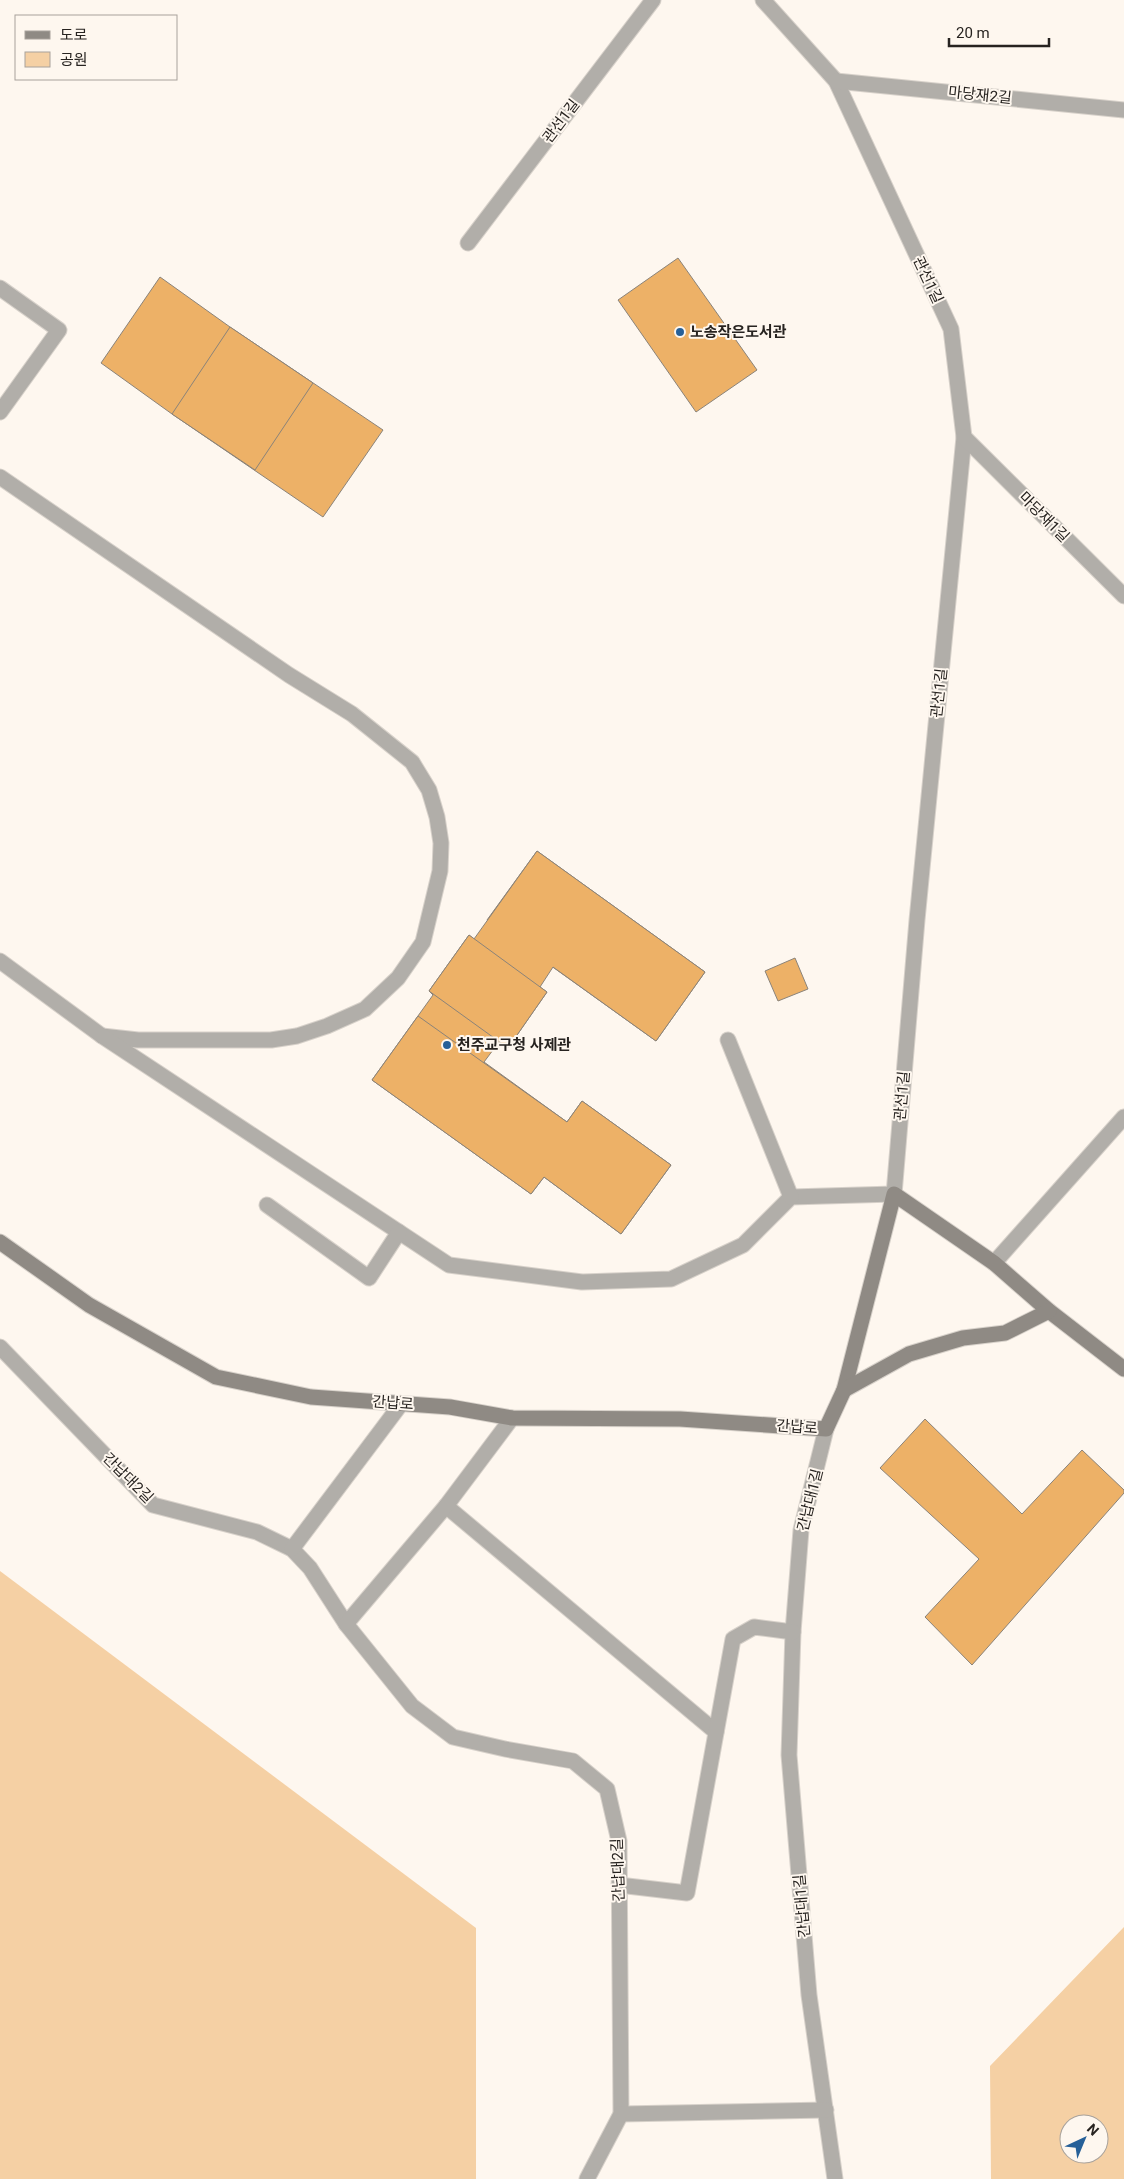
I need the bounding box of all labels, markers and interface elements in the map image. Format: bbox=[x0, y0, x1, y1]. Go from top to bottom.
legend bbox=[15, 15, 178, 80]
scale bar bbox=[949, 15, 1049, 47]
text: 20 m bbox=[956, 24, 990, 42]
text: 도로 bbox=[60, 26, 88, 44]
text: 공원 bbox=[60, 51, 88, 69]
street label: 마당재2길 bbox=[947, 83, 1013, 107]
street label: 관선1길 bbox=[539, 96, 583, 146]
street label: 관선1길 bbox=[909, 254, 947, 306]
place label: 노송작은도서관 bbox=[690, 323, 787, 341]
marker: 노송작은도서관 bbox=[674, 326, 686, 338]
street label: 마당재1길 bbox=[1015, 488, 1073, 546]
street label: 관선1길 bbox=[927, 667, 951, 719]
place label: 천주교구청 사제관 bbox=[457, 1036, 571, 1054]
marker: 천주교구청 사제관 bbox=[441, 1039, 453, 1051]
street label: 관선1길 bbox=[891, 1070, 913, 1122]
street label: 간납로 bbox=[372, 1393, 414, 1413]
street label: 간납로 bbox=[776, 1417, 818, 1437]
street label: 간납대2길 bbox=[99, 1449, 157, 1507]
street label: 간납대1길 bbox=[794, 1467, 826, 1533]
street label: 간납대2길 bbox=[608, 1838, 628, 1902]
street label: 간납대1길 bbox=[790, 1874, 814, 1938]
north arrow bbox=[1059, 2114, 1109, 2164]
text: N bbox=[1084, 2120, 1102, 2139]

